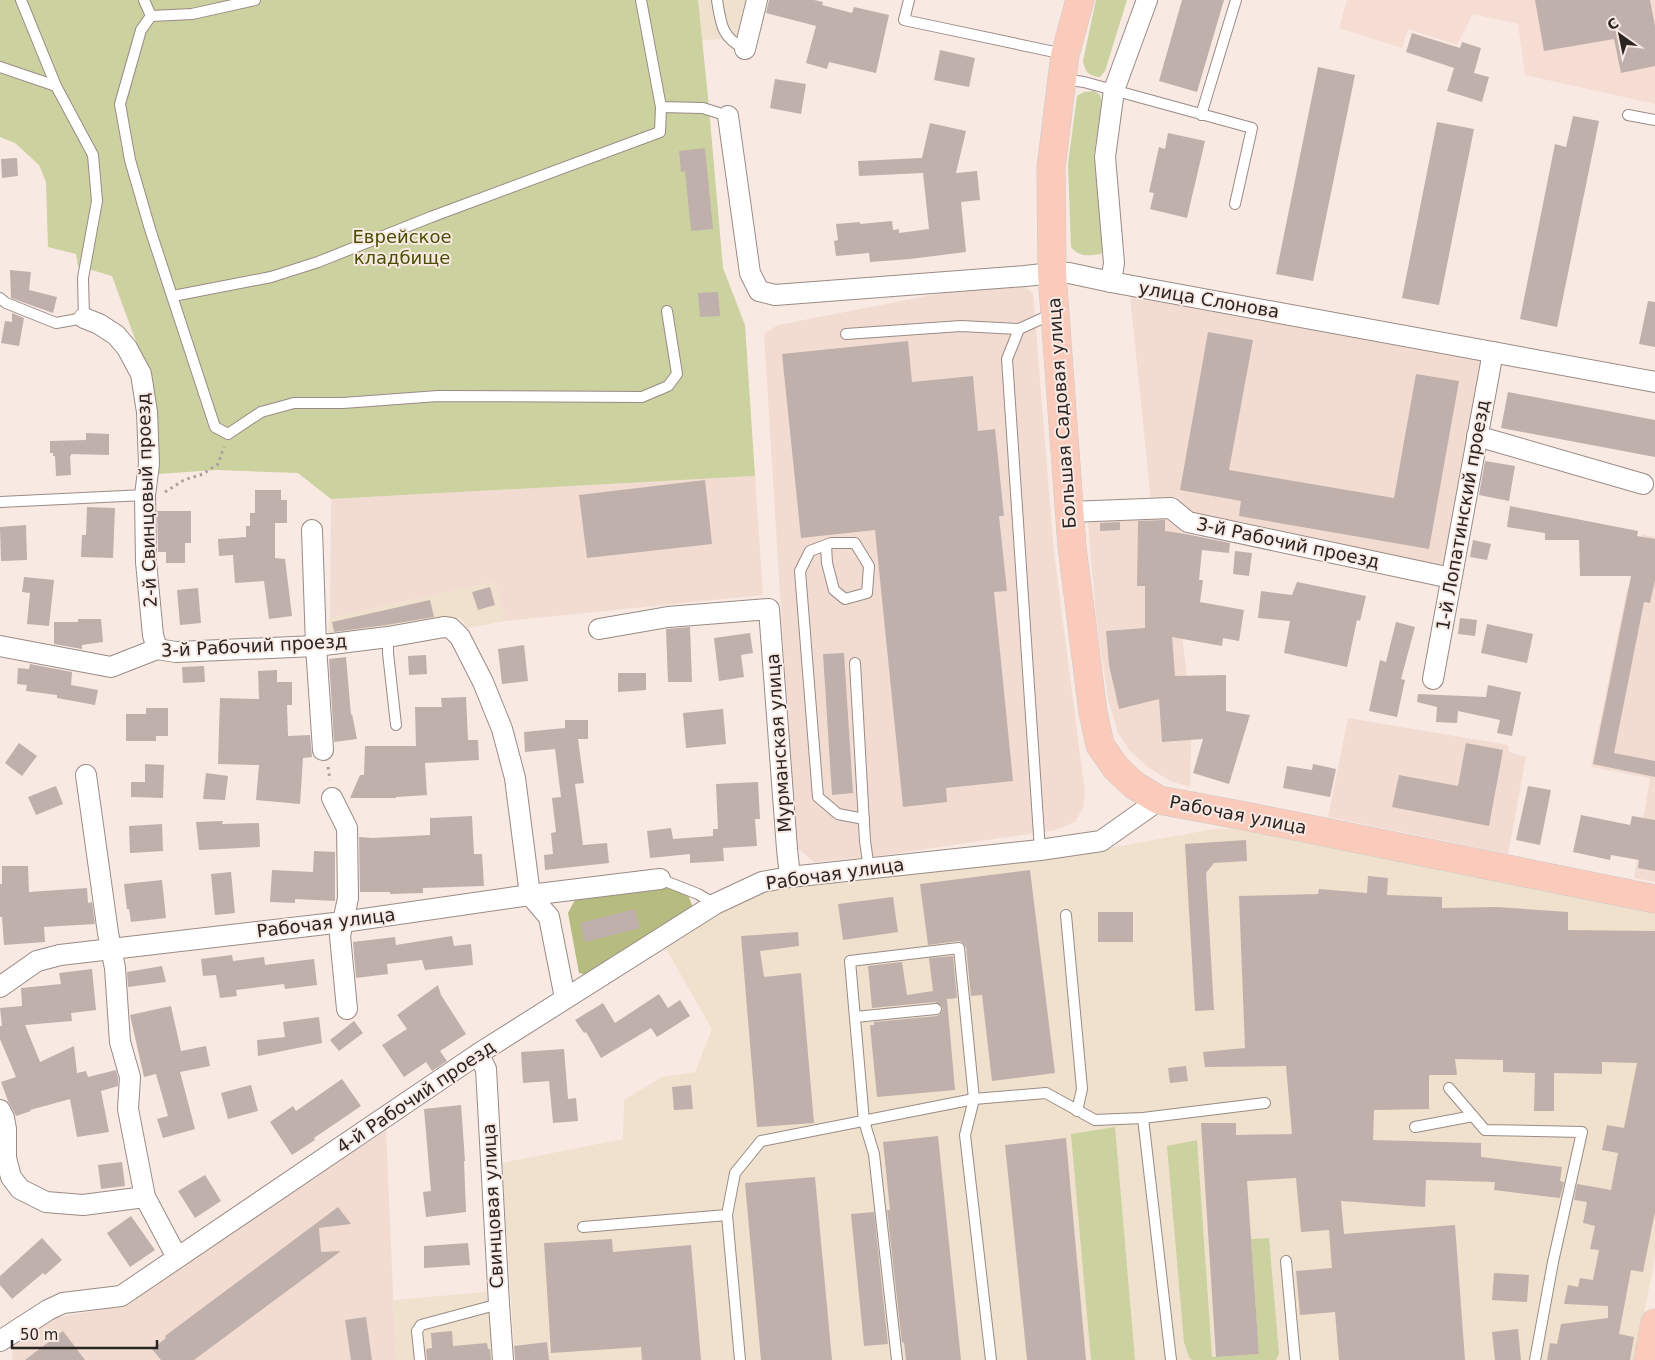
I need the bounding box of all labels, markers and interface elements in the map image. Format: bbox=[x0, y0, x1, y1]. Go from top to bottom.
north arrow bbox=[1595, 10, 1645, 60]
text: С bbox=[1604, 15, 1622, 34]
park label: Еврейское кладбище bbox=[352, 226, 452, 268]
street label: улица Слонова bbox=[1137, 277, 1281, 322]
street label: Большая Садовая улица bbox=[1043, 297, 1080, 529]
street label: 2-й Свинцовый проезд bbox=[132, 392, 161, 608]
street label: 1-й Лопатинский проезд bbox=[1432, 398, 1493, 632]
street label: 3-й Рабочий проезд bbox=[1195, 513, 1381, 572]
street label: 3-й Рабочий проезд bbox=[160, 630, 348, 661]
street label: Мурманская улица bbox=[762, 653, 795, 833]
street label: Рабочая улица bbox=[1168, 791, 1308, 838]
street label: Рабочая улица bbox=[764, 853, 905, 894]
street label: Рабочая улица bbox=[255, 904, 396, 941]
street label: 4-й Рабочий проезд bbox=[333, 1036, 499, 1157]
street label: Свинцовая улица bbox=[478, 1123, 507, 1289]
scale bar bbox=[12, 1318, 158, 1350]
text: 50 m bbox=[20, 1326, 58, 1344]

